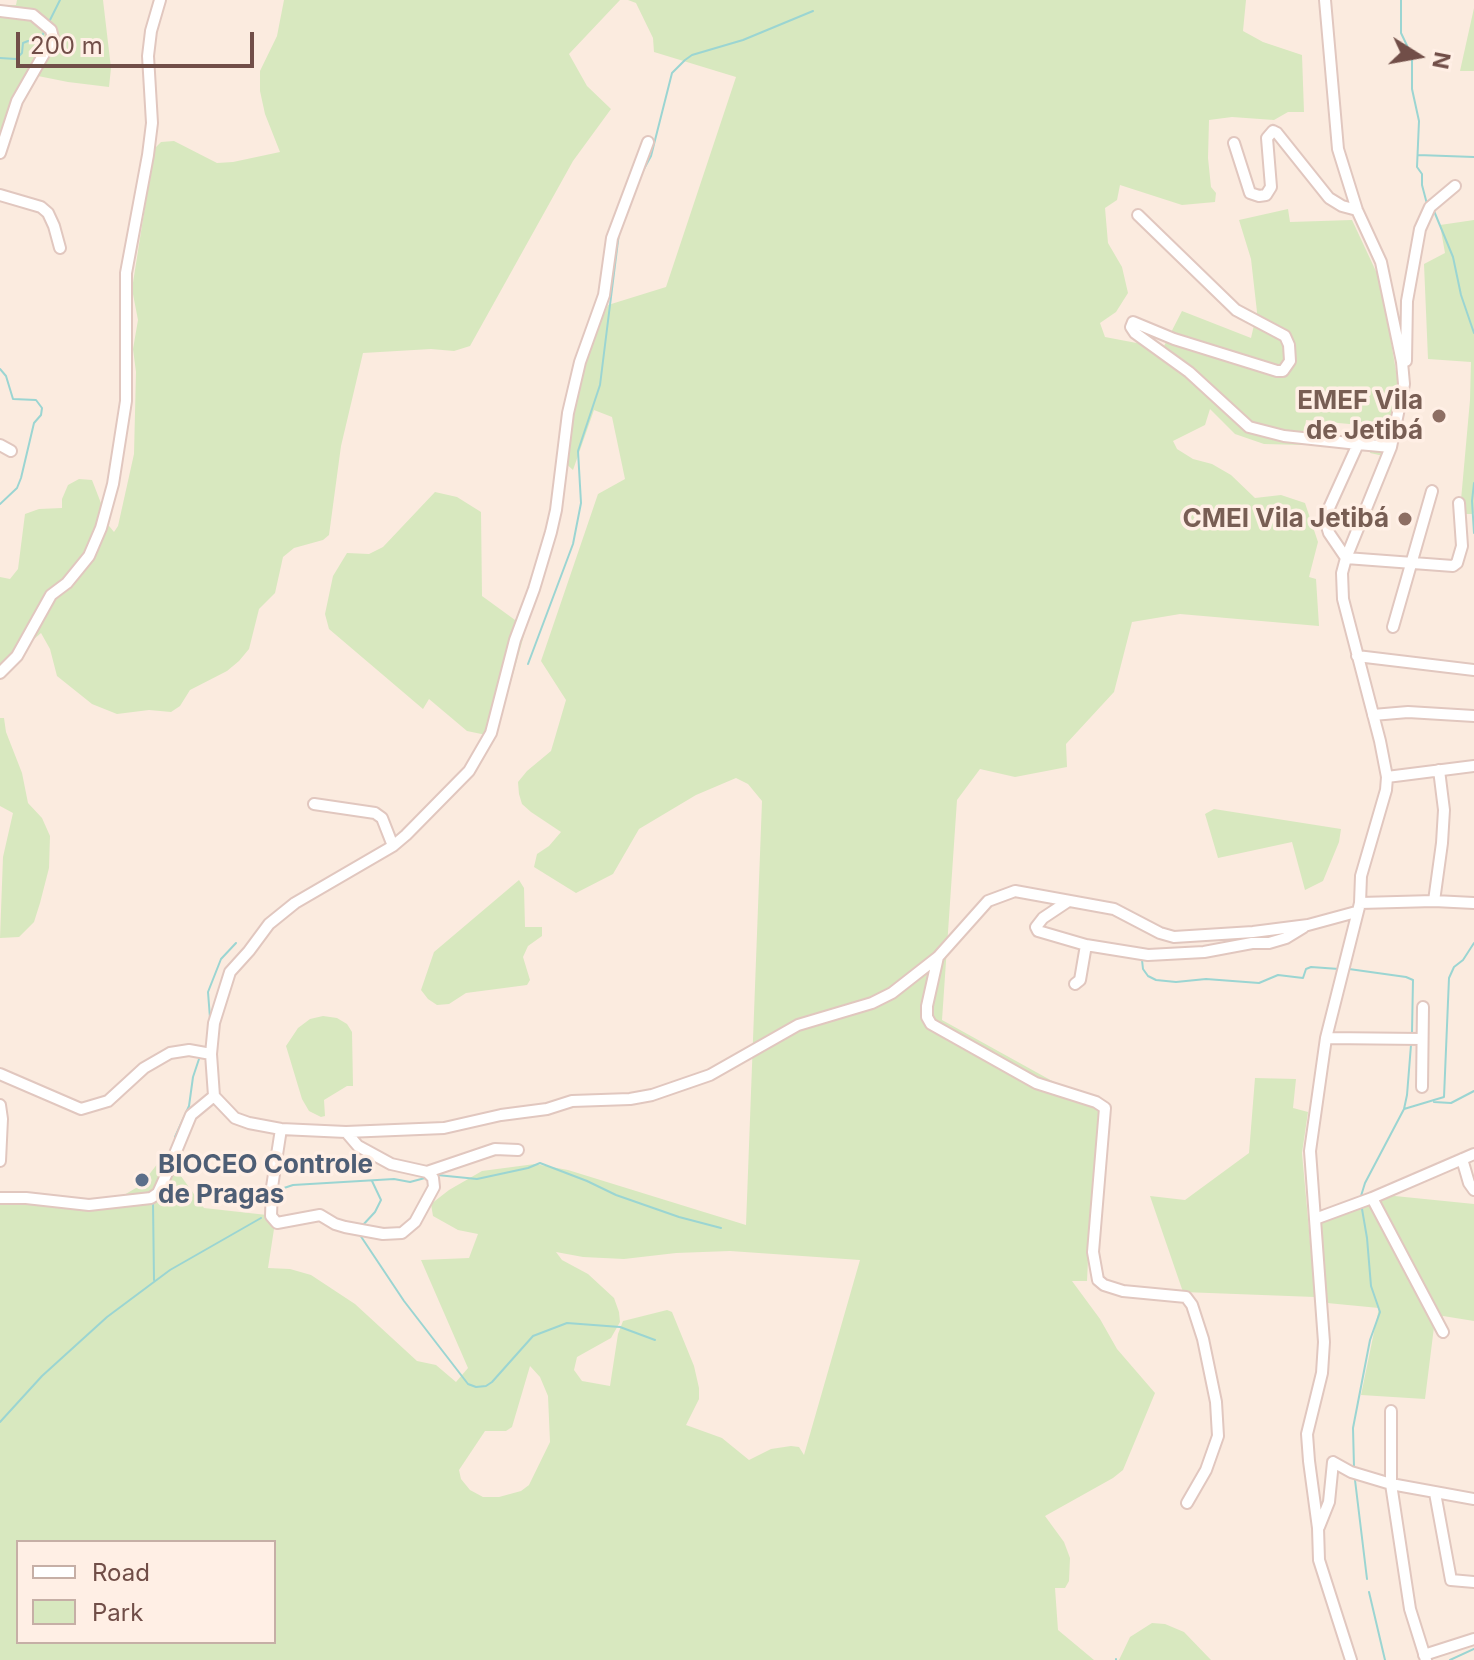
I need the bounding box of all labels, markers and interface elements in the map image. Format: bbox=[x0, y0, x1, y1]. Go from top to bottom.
scale bar bbox=[20, 16, 258, 66]
north arrow bbox=[1378, 16, 1458, 96]
text: 200 m bbox=[30, 31, 103, 60]
text: N bbox=[1427, 50, 1456, 71]
place label: EMEF Vila de Jetibá bbox=[1297, 385, 1423, 446]
marker: EMEF Vila de Jetibá bbox=[1430, 407, 1448, 425]
place label: CMEI Vila Jetibá bbox=[1183, 503, 1389, 535]
marker: CMEI Vila Jetibá bbox=[1396, 510, 1414, 528]
place label: BIOCEO Controle de Pragas bbox=[158, 1149, 373, 1210]
marker: BIOCEO Controle de Pragas bbox=[133, 1171, 151, 1189]
legend bbox=[16, 1540, 276, 1644]
text: Road bbox=[92, 1558, 150, 1587]
text: Park bbox=[92, 1598, 143, 1627]

